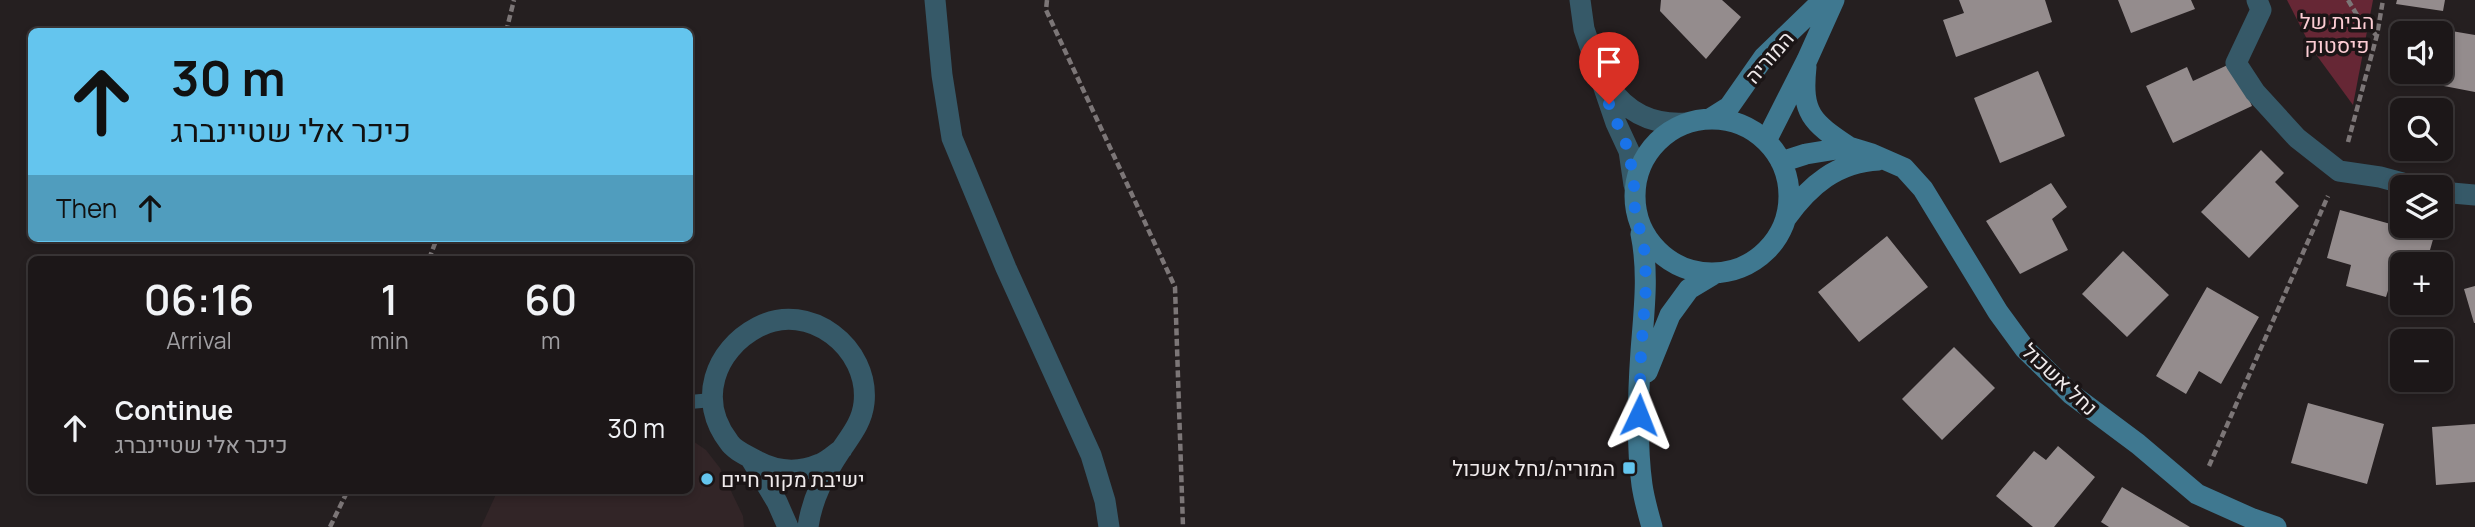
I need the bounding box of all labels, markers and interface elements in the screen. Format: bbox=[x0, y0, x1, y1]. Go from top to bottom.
park label: הבית של פיסטוק bbox=[2300, 7, 2374, 59]
map controls bbox=[2390, 21, 2453, 392]
button: sound bbox=[2390, 21, 2453, 84]
street label: המוריה bbox=[1738, 25, 1800, 89]
pin bbox=[1579, 32, 1639, 104]
icon: arrive bbox=[1590, 43, 1628, 81]
text: 30 m bbox=[171, 44, 286, 111]
icon: ahead bbox=[56, 56, 147, 147]
button: search bbox=[2390, 98, 2453, 161]
text: כיכר אלי שטיינברג bbox=[171, 108, 411, 152]
button: layers bbox=[2390, 175, 2453, 238]
icon: ahead bbox=[131, 189, 169, 227]
text: Then bbox=[56, 190, 117, 226]
button: + bbox=[2390, 252, 2453, 315]
text: 06:16 bbox=[144, 270, 254, 328]
text: 1 bbox=[380, 270, 398, 328]
text: 60 bbox=[524, 270, 577, 328]
text: Arrival bbox=[166, 324, 232, 356]
text: min bbox=[370, 324, 409, 356]
text: m bbox=[541, 324, 561, 356]
button: − bbox=[2390, 329, 2453, 392]
street label: נחל אשכול bbox=[2016, 337, 2104, 421]
position arrow bbox=[1602, 378, 1676, 452]
text: Continue bbox=[115, 392, 233, 428]
icon: ahead bbox=[56, 409, 94, 447]
text: 30 m bbox=[608, 410, 665, 446]
text: כיכר אלי שטיינברג bbox=[115, 428, 288, 460]
place label: המוריה/נחל אשכול bbox=[1452, 454, 1615, 482]
marker: המוריה/נחל אשכול bbox=[1621, 460, 1637, 476]
place label: ישיבת מקור חיים bbox=[721, 465, 865, 493]
marker: ישיבת מקור חיים bbox=[699, 471, 715, 487]

